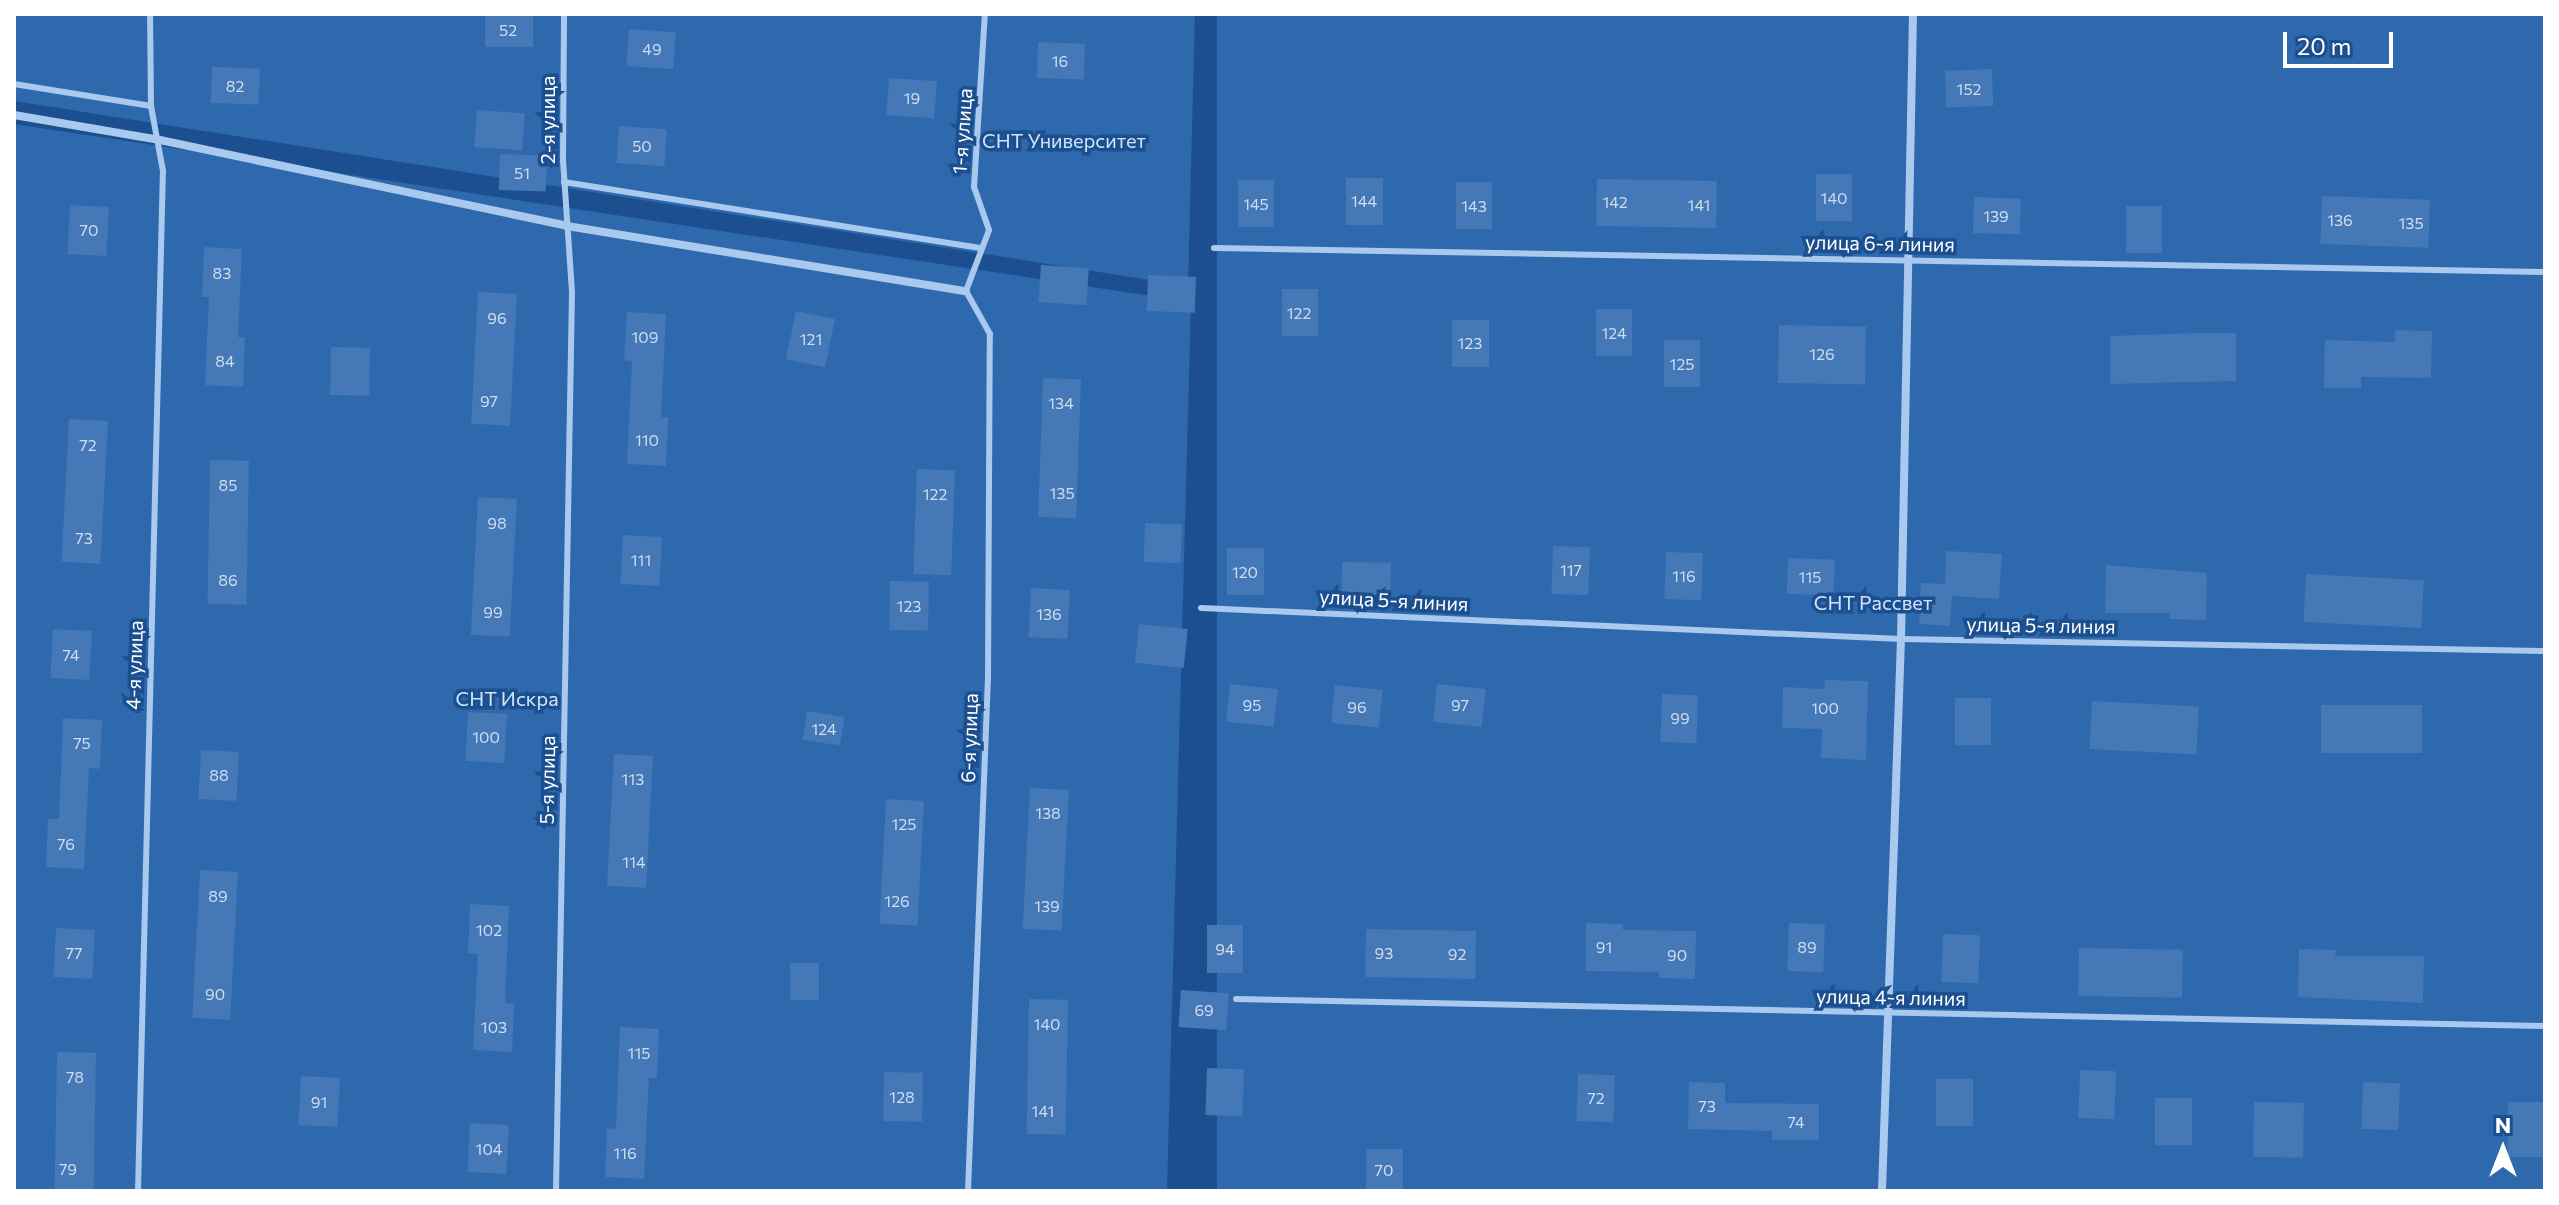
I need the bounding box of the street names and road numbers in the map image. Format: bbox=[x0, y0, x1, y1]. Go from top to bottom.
street label: 2-я улица bbox=[535, 76, 559, 164]
street label: 1-я улица bbox=[947, 87, 977, 175]
street label: улица 6-я линия bbox=[1805, 230, 1955, 256]
street label: улица 5-я линия bbox=[1319, 584, 1469, 616]
street label: улица 5-я линия bbox=[1966, 612, 2116, 638]
street label: 4-я улица bbox=[120, 620, 148, 710]
street label: 6-я улица bbox=[955, 693, 983, 783]
street label: 5-я улица bbox=[534, 735, 560, 825]
street label: улица 4-я линия bbox=[1816, 984, 1966, 1010]

